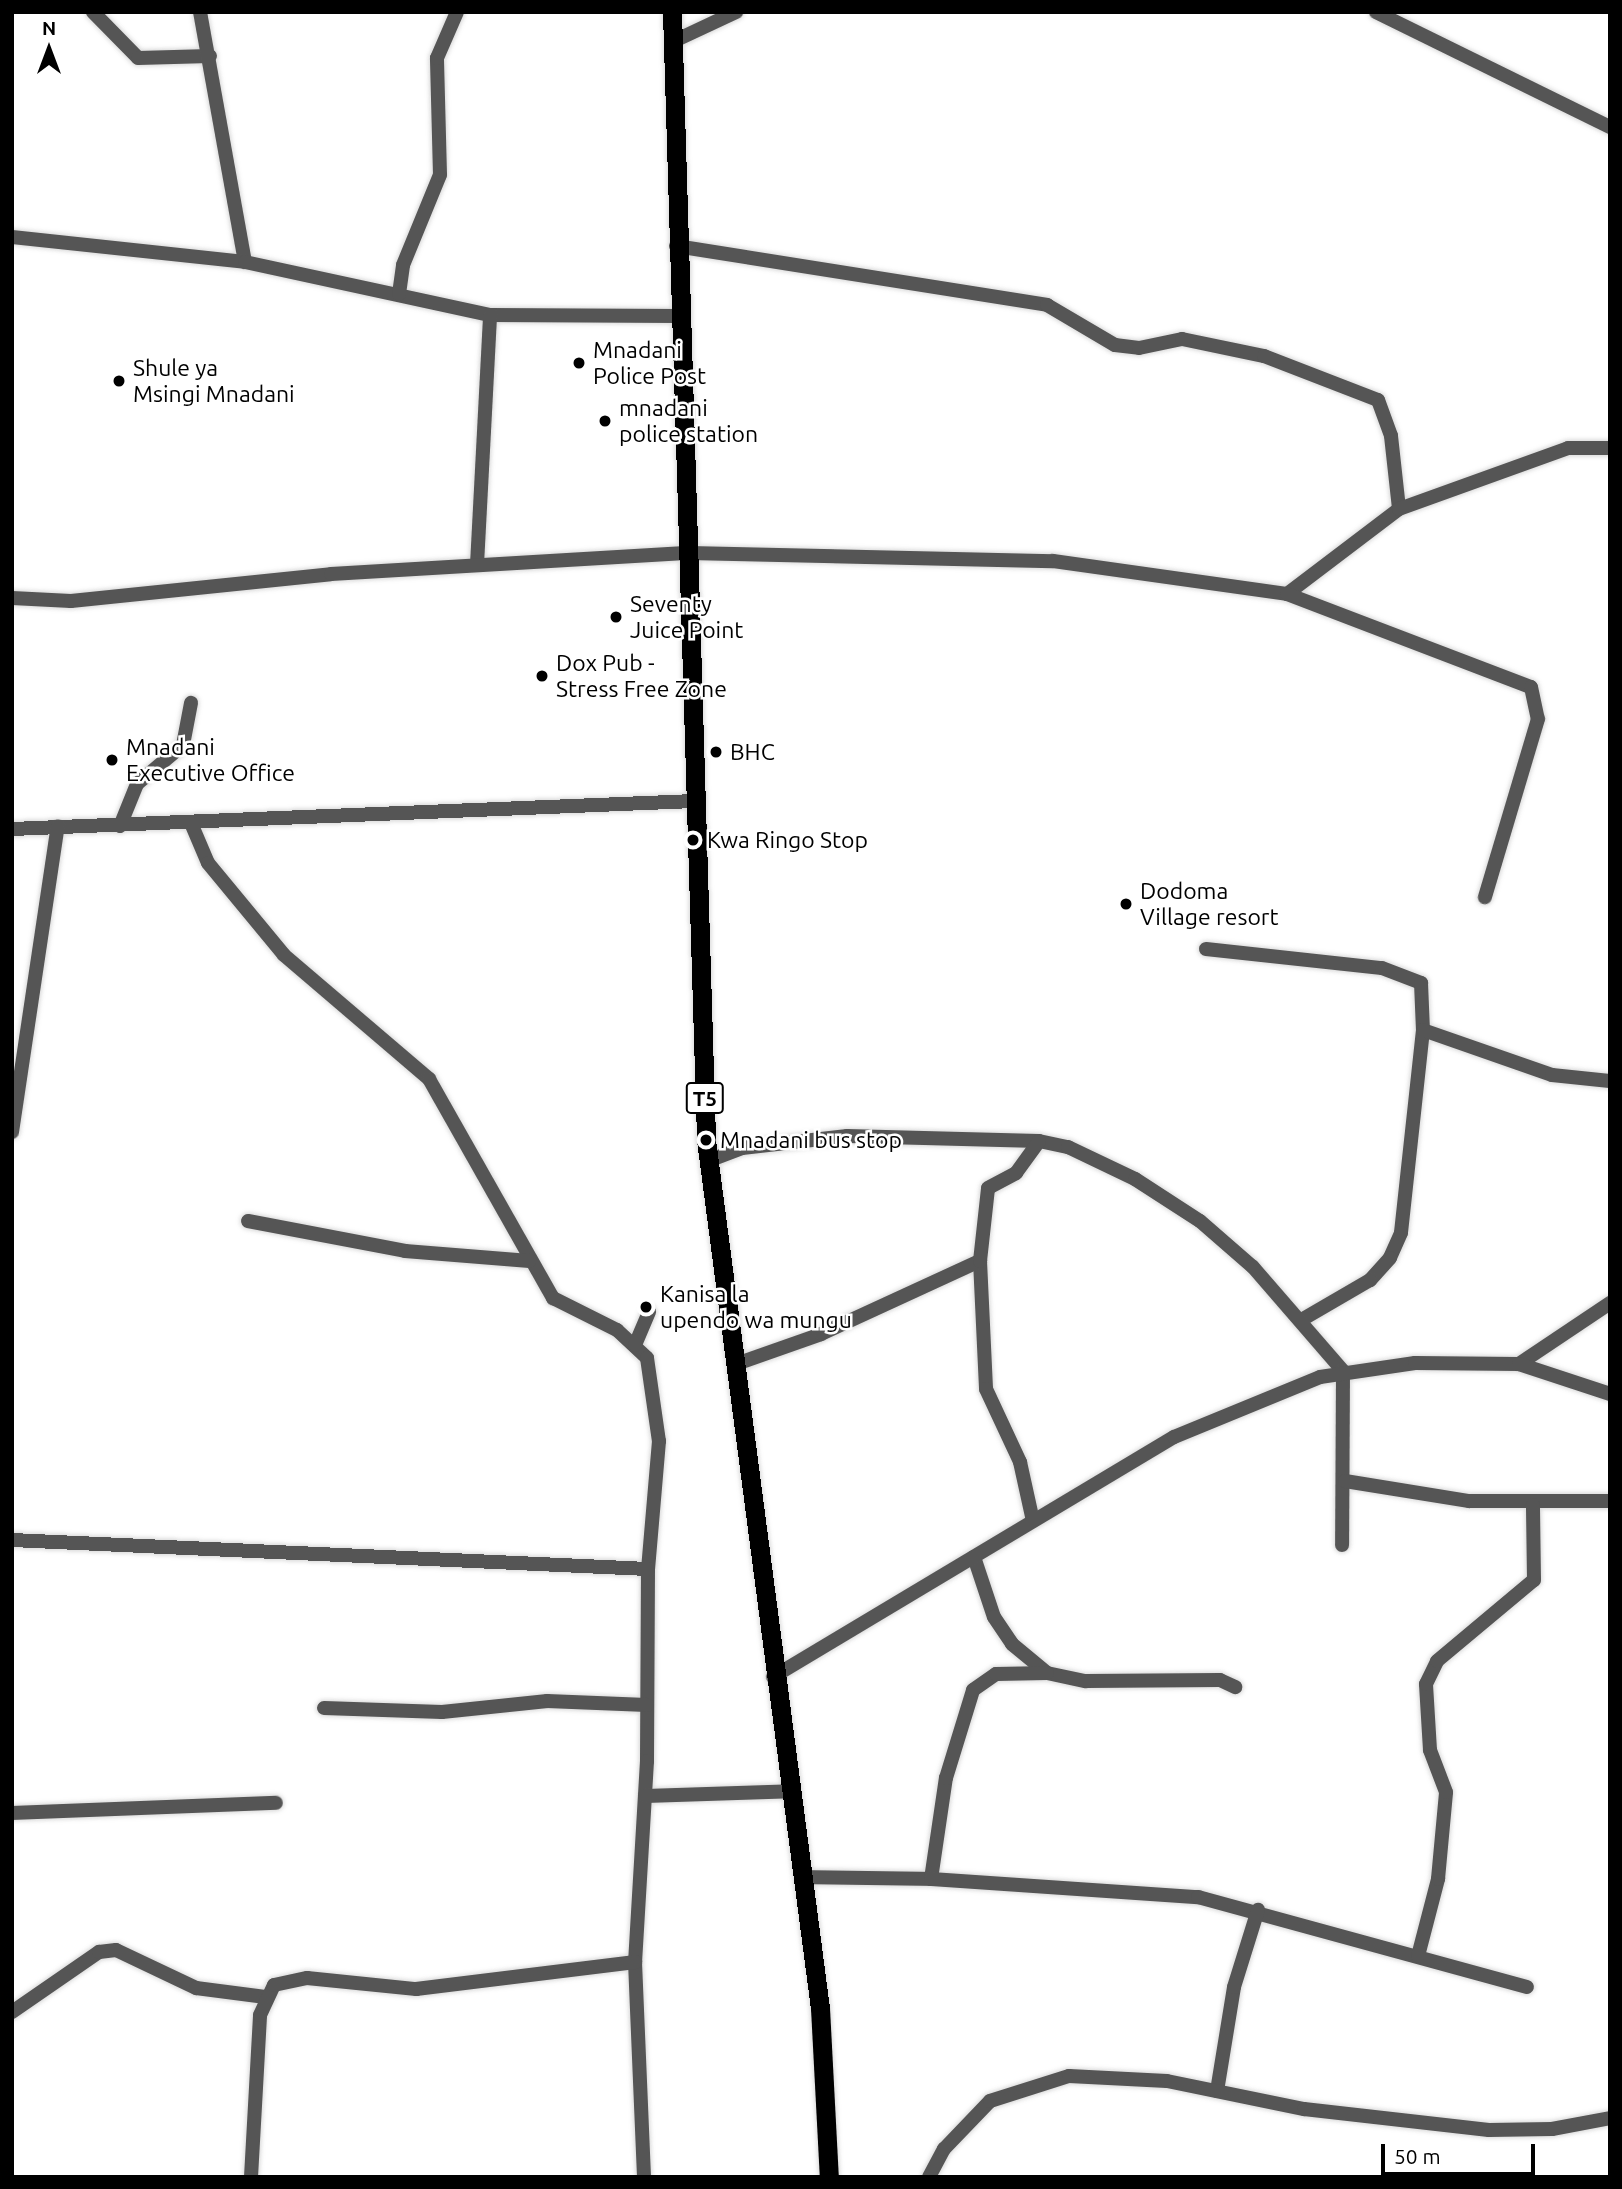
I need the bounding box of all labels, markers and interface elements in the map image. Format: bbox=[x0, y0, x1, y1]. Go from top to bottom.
north arrow bbox=[14, 14, 84, 84]
text: N bbox=[42, 17, 56, 39]
place label: Mnadani Police Post bbox=[593, 336, 706, 390]
place label: Shule ya Msingi Mnadani bbox=[133, 354, 295, 408]
marker: Mnadani Police Post bbox=[571, 355, 587, 371]
marker: Shule ya Msingi Mnadani bbox=[111, 373, 127, 389]
place label: mnadani police station bbox=[619, 394, 758, 448]
marker: mnadani police station bbox=[597, 413, 613, 429]
place label: Seventy Juice Point bbox=[630, 590, 743, 644]
marker: Seventy Juice Point bbox=[608, 609, 624, 625]
place label: Dox Pub - Stress Free Zone bbox=[556, 649, 727, 703]
marker: Dox Pub - Stress Free Zone bbox=[534, 668, 550, 684]
place label: Mnadani Executive Office bbox=[126, 733, 295, 787]
place label: BHC bbox=[730, 738, 775, 766]
marker: BHC bbox=[708, 744, 724, 760]
marker: Mnadani Executive Office bbox=[104, 752, 120, 768]
place label: Kwa Ringo Stop bbox=[707, 826, 868, 854]
marker: Kwa Ringo Stop bbox=[685, 832, 701, 848]
place label: Dodoma Village resort bbox=[1140, 877, 1279, 931]
marker: Dodoma Village resort bbox=[1118, 896, 1134, 912]
road number: T5 bbox=[686, 1080, 724, 1116]
place label: Mnadani bus stop bbox=[720, 1126, 902, 1154]
marker: Mnadani bus stop bbox=[698, 1132, 714, 1148]
place label: Kanisa la upendo wa mungu bbox=[660, 1280, 852, 1334]
marker: Kanisa la upendo wa mungu bbox=[638, 1299, 654, 1315]
scale bar bbox=[1384, 2130, 1538, 2174]
text: 50 m bbox=[1394, 2144, 1441, 2168]

